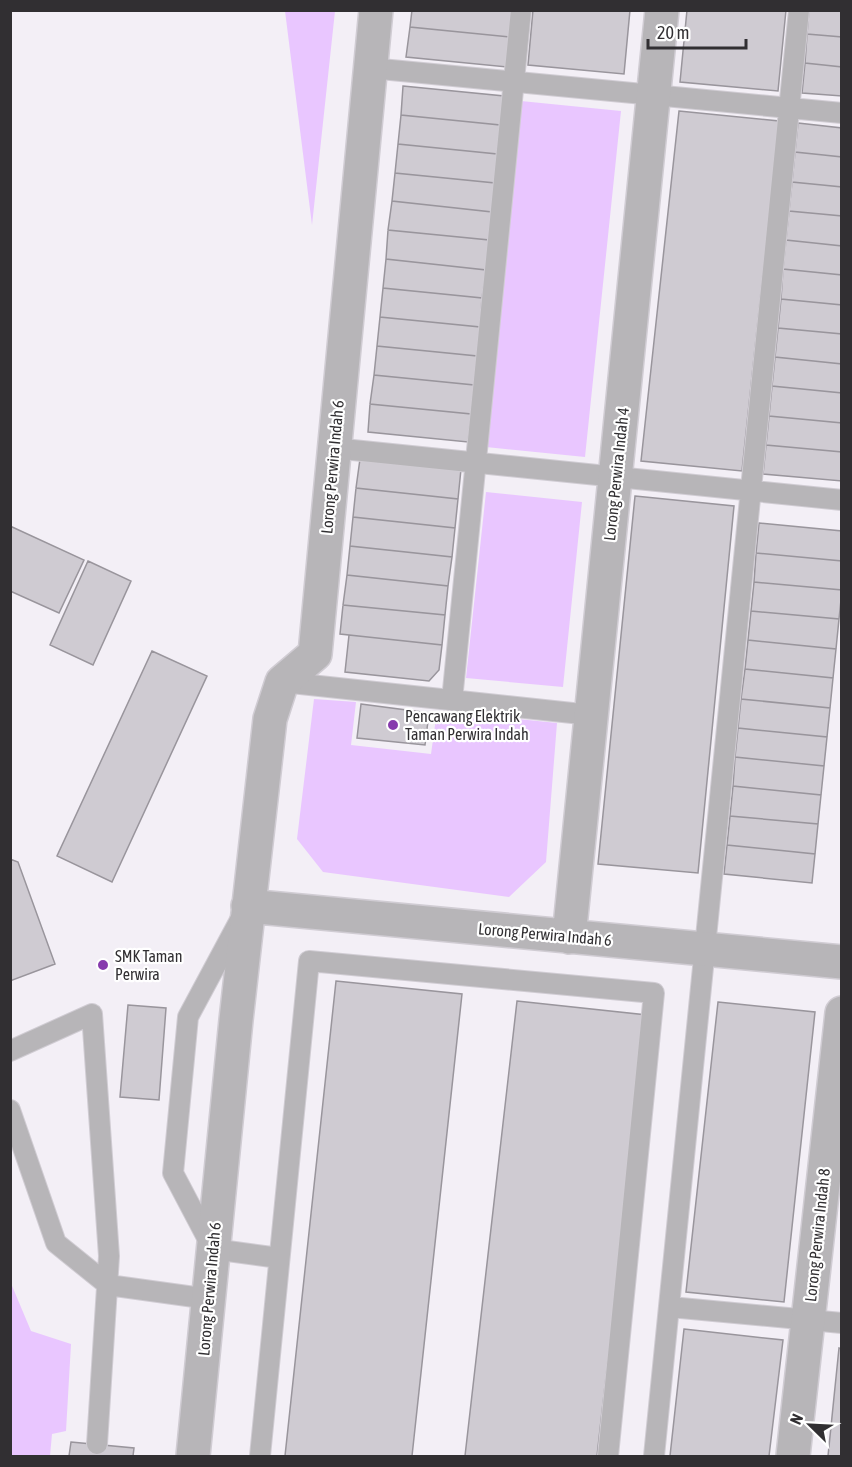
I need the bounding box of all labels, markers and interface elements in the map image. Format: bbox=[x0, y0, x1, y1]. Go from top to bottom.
scale bar bbox=[648, 12, 746, 50]
text: 20 m bbox=[657, 22, 689, 43]
street label: Lorong Perwira Indah 6 bbox=[317, 399, 348, 535]
street label: Lorong Perwira Indah 4 bbox=[600, 406, 633, 542]
place label: Pencawang Elektrik Taman Perwira Indah bbox=[405, 707, 529, 743]
marker: Pencawang Elektrik Taman Perwira Indah bbox=[386, 718, 400, 732]
street label: Lorong Perwira Indah 6 bbox=[477, 919, 613, 950]
place label: SMK Taman Perwira bbox=[115, 947, 183, 983]
marker: SMK Taman Perwira bbox=[96, 958, 110, 972]
street label: Lorong Perwira Indah 8 bbox=[801, 1167, 834, 1303]
street label: Lorong Perwira Indah 6 bbox=[194, 1221, 225, 1357]
north arrow bbox=[780, 1395, 840, 1455]
text: N bbox=[786, 1411, 806, 1427]

